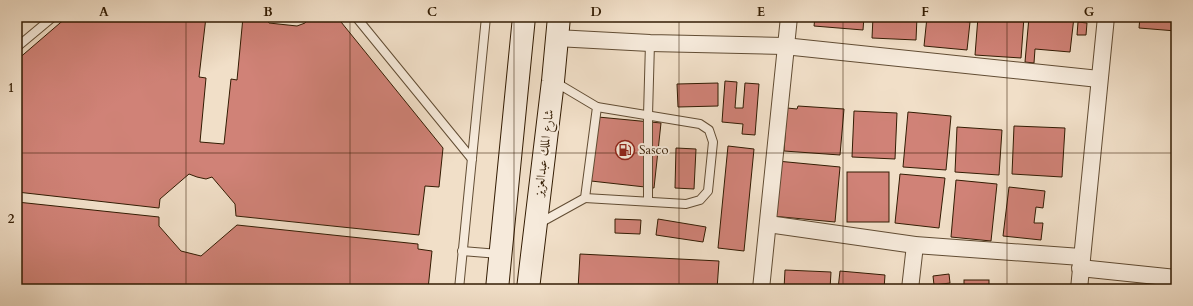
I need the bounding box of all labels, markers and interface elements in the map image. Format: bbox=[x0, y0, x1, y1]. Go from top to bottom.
text: A bbox=[99, 3, 109, 21]
text: B bbox=[263, 3, 273, 21]
text: C bbox=[427, 3, 437, 21]
text: D bbox=[590, 3, 602, 21]
text: E bbox=[757, 3, 765, 21]
text: F bbox=[921, 3, 929, 21]
text: G bbox=[1084, 3, 1095, 21]
text: 1 bbox=[8, 79, 14, 97]
street label: شارع الملك عبدالعزيز bbox=[530, 109, 560, 200]
fuel station icon: Sasco bbox=[614, 139, 636, 161]
place label: Sasco bbox=[639, 141, 668, 159]
text: 2 bbox=[8, 210, 15, 228]

